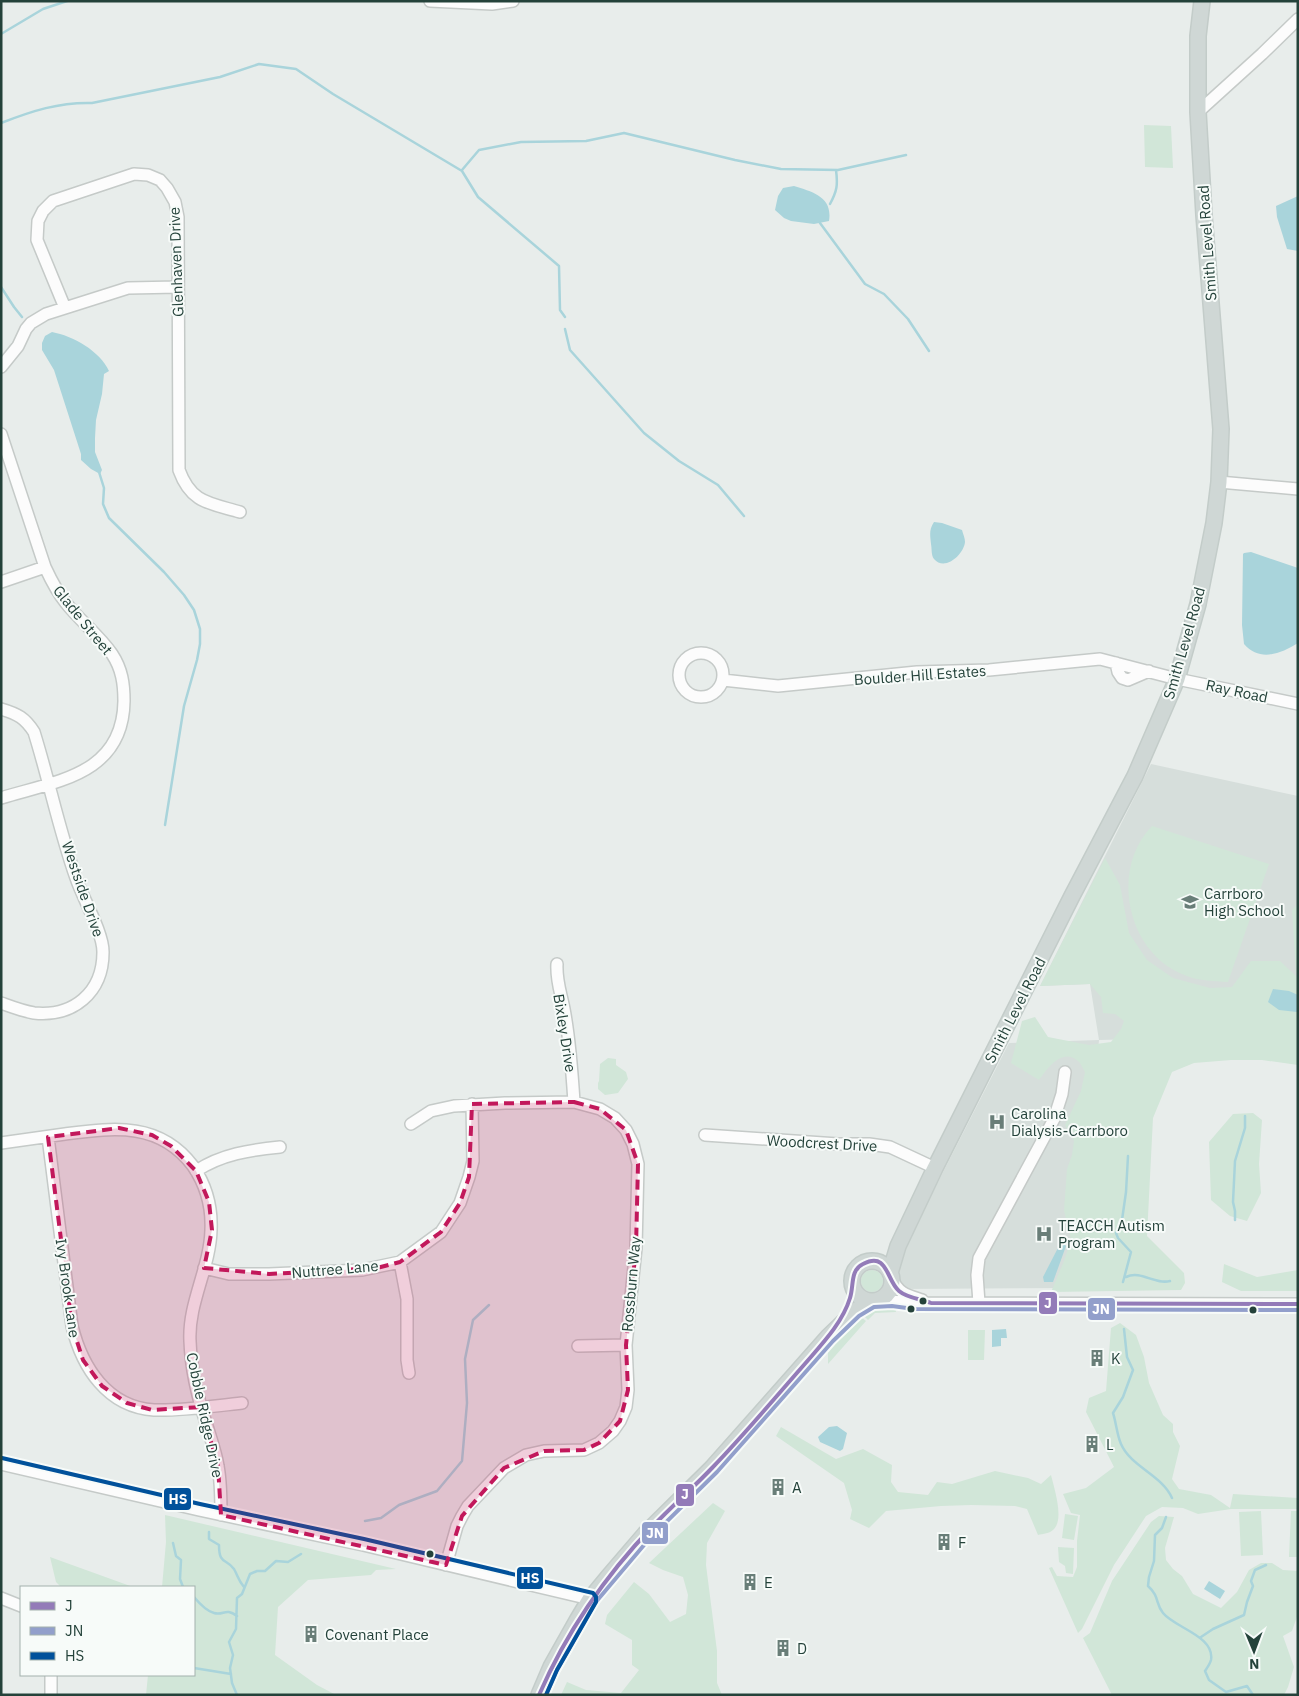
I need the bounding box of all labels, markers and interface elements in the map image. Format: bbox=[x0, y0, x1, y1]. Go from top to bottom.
street label: Smith Level Road bbox=[1193, 184, 1221, 302]
street label: Glenhaven Drive bbox=[165, 207, 187, 317]
street label: Glade Street bbox=[49, 581, 117, 659]
street label: Smith Level Road bbox=[1159, 585, 1209, 701]
street label: Boulder Hill Estates bbox=[853, 661, 987, 689]
street label: Ray Road bbox=[1204, 675, 1270, 707]
street label: Westside Drive bbox=[58, 839, 108, 939]
place label: Carrboro High School bbox=[1204, 884, 1284, 920]
school or university icon: Carrboro High School bbox=[1180, 892, 1200, 912]
street label: Smith Level Road bbox=[980, 954, 1050, 1066]
street label: Bixley Drive bbox=[549, 992, 581, 1074]
place label: Carolina Dialysis-Carrboro bbox=[1011, 1104, 1128, 1140]
hospital icon: Carolina Dialysis-Carrboro bbox=[987, 1112, 1007, 1132]
street label: Woodcrest Drive bbox=[766, 1131, 878, 1155]
place label: TEACCH Autism Program bbox=[1058, 1216, 1165, 1252]
hospital icon: TEACCH Autism Program bbox=[1034, 1224, 1054, 1244]
street label: Rossburn Way bbox=[617, 1235, 645, 1333]
street label: Ivy Brook Lane bbox=[52, 1237, 84, 1339]
street label: Nuttree Lane bbox=[291, 1256, 379, 1282]
line badge: J bbox=[1038, 1291, 1058, 1315]
text: J bbox=[1044, 1294, 1052, 1312]
unlabelled marker bbox=[918, 1296, 928, 1306]
line badge: JN bbox=[1087, 1297, 1116, 1321]
text: JN bbox=[1092, 1300, 1110, 1318]
unlabelled marker bbox=[906, 1304, 916, 1314]
unlabelled marker bbox=[1248, 1305, 1258, 1315]
building icon: K bbox=[1087, 1348, 1107, 1368]
place label: K bbox=[1111, 1349, 1121, 1368]
street label: Cobble Ridge Drive bbox=[182, 1351, 228, 1479]
building icon: L bbox=[1082, 1434, 1102, 1454]
place label: L bbox=[1106, 1435, 1114, 1454]
building icon: A bbox=[768, 1477, 788, 1497]
place label: A bbox=[792, 1478, 802, 1497]
line badge: J bbox=[675, 1483, 695, 1507]
text: J bbox=[681, 1485, 689, 1503]
line badge: HS bbox=[163, 1487, 192, 1511]
text: HS bbox=[169, 1490, 188, 1508]
line badge: JN bbox=[641, 1521, 669, 1545]
text: JN bbox=[646, 1524, 664, 1542]
building icon: F bbox=[934, 1532, 954, 1552]
place label: F bbox=[958, 1533, 966, 1552]
unlabelled marker bbox=[425, 1549, 435, 1559]
line badge: HS bbox=[516, 1566, 544, 1590]
text: HS bbox=[521, 1569, 540, 1587]
building icon: E bbox=[740, 1572, 760, 1592]
place label: E bbox=[764, 1573, 773, 1592]
legend bbox=[20, 1586, 195, 1676]
text: J bbox=[65, 1596, 73, 1615]
text: JN bbox=[65, 1621, 83, 1640]
building icon: Covenant Place bbox=[301, 1624, 321, 1644]
place label: Covenant Place bbox=[325, 1625, 429, 1644]
north arrow bbox=[1229, 1626, 1279, 1676]
building icon: D bbox=[773, 1638, 793, 1658]
place label: D bbox=[797, 1639, 807, 1658]
text: HS bbox=[65, 1646, 84, 1665]
text: N bbox=[1249, 1655, 1259, 1673]

